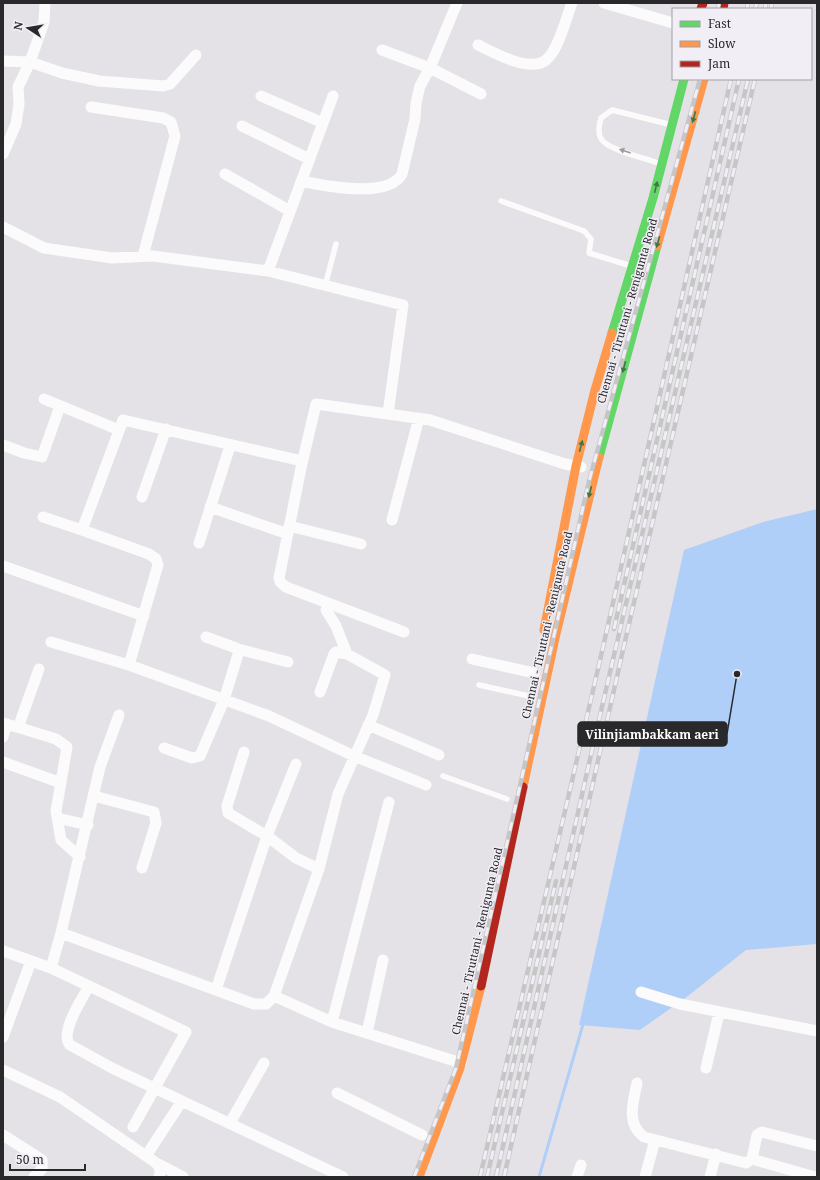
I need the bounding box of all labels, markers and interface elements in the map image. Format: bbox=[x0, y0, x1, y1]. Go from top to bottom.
north arrow bbox=[8, 8, 48, 48]
legend bbox=[672, 8, 812, 80]
text: Fast bbox=[708, 15, 731, 32]
text: N bbox=[9, 20, 26, 32]
text: Slow bbox=[708, 35, 736, 52]
text: Jam bbox=[707, 55, 730, 72]
one-way arrow bbox=[691, 111, 697, 123]
one-way arrow bbox=[619, 148, 631, 154]
one-way arrow bbox=[653, 181, 659, 193]
street label: Chennai - Tiruttani - Renigunta Road bbox=[593, 216, 660, 405]
one-way arrow bbox=[655, 236, 661, 248]
one-way arrow bbox=[620, 361, 626, 373]
one-way arrow bbox=[578, 440, 584, 453]
one-way arrow bbox=[587, 487, 593, 499]
street label: Chennai - Tiruttani - Renigunta Road bbox=[518, 529, 575, 720]
callout: Vilinjiambakkam aeri bbox=[578, 722, 727, 746]
text: Vilinjiambakkam aeri bbox=[585, 726, 719, 743]
street label: Chennai - Tiruttani - Renigunta Road bbox=[448, 845, 505, 1036]
scale bar bbox=[10, 1146, 85, 1172]
text: 50 m bbox=[16, 1151, 44, 1168]

